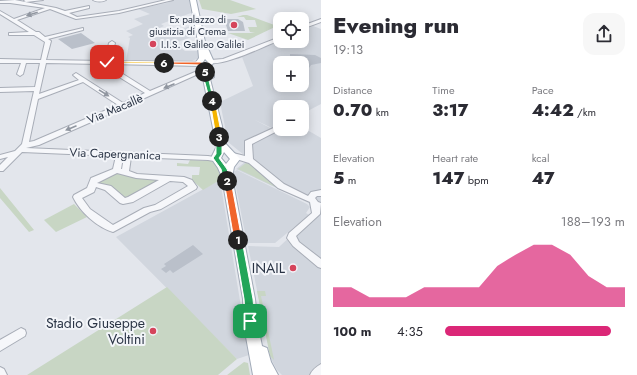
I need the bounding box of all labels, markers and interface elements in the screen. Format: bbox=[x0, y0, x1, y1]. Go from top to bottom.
text: Evening run bbox=[333, 9, 459, 41]
one-way arrow bbox=[26, 11, 38, 17]
place label: Ex palazzo di giustizia di Crema bbox=[149, 12, 226, 39]
map controls bbox=[273, 12, 309, 136]
button: locate bbox=[273, 12, 309, 48]
button: share bbox=[583, 13, 625, 55]
marker: Ex palazzo di giustizia di Crema bbox=[229, 20, 239, 30]
place label: I.I.S. Galileo Galilei bbox=[161, 37, 244, 52]
marker: I.I.S. Galileo Galilei bbox=[148, 39, 158, 49]
text: 19:13 bbox=[333, 40, 363, 59]
pin bbox=[90, 45, 124, 79]
icon: check bbox=[96, 51, 118, 73]
pin: 6 bbox=[154, 53, 174, 73]
text: 6 bbox=[160, 55, 168, 71]
button: + bbox=[273, 56, 309, 92]
pin: 5 bbox=[195, 62, 215, 82]
text: 5 bbox=[201, 64, 209, 80]
text: Distance bbox=[333, 82, 372, 98]
text: Time bbox=[432, 82, 455, 98]
text: Pace bbox=[532, 82, 554, 98]
one-way arrow bbox=[163, 83, 175, 90]
street label: Via Macallè bbox=[84, 89, 146, 129]
one-way arrow bbox=[99, 89, 109, 97]
pin: 4 bbox=[202, 91, 222, 111]
text: 4 bbox=[208, 93, 216, 109]
text: 0.70 bbox=[333, 98, 372, 122]
text: 3:17 bbox=[432, 98, 468, 122]
text: 4:42 bbox=[532, 98, 574, 122]
button: − bbox=[273, 100, 309, 136]
text: km bbox=[372, 104, 389, 120]
text: /km bbox=[574, 104, 596, 120]
one-way arrow bbox=[65, 125, 77, 132]
pin: 3 bbox=[209, 127, 229, 147]
text: 3 bbox=[216, 129, 222, 145]
street label: Via Capergnanica bbox=[69, 143, 161, 165]
text: Elevation bbox=[333, 150, 375, 166]
text: Heart rate bbox=[432, 150, 478, 166]
text: kcal bbox=[532, 150, 549, 166]
text: 5 bbox=[333, 166, 344, 190]
text: 147 bbox=[432, 166, 464, 190]
text: 47 bbox=[532, 166, 555, 190]
pin: 2 bbox=[217, 171, 237, 191]
text: m bbox=[344, 172, 356, 188]
text: bpm bbox=[464, 172, 489, 188]
text: 2 bbox=[223, 173, 231, 189]
text: Elevation bbox=[333, 212, 382, 231]
text: 188–193 m bbox=[561, 212, 625, 231]
pin: 1 bbox=[228, 230, 248, 250]
text: 1 bbox=[235, 232, 241, 248]
place label: INAIL bbox=[252, 258, 286, 278]
marker: INAIL bbox=[288, 263, 298, 273]
pin bbox=[233, 304, 267, 338]
icon: arrive bbox=[239, 310, 261, 332]
place label: Stadio Giuseppe Voltini bbox=[46, 313, 145, 349]
text: 100 m bbox=[333, 322, 371, 341]
text: 4:35 bbox=[397, 322, 423, 341]
marker: Stadio Giuseppe Voltini bbox=[148, 326, 158, 336]

